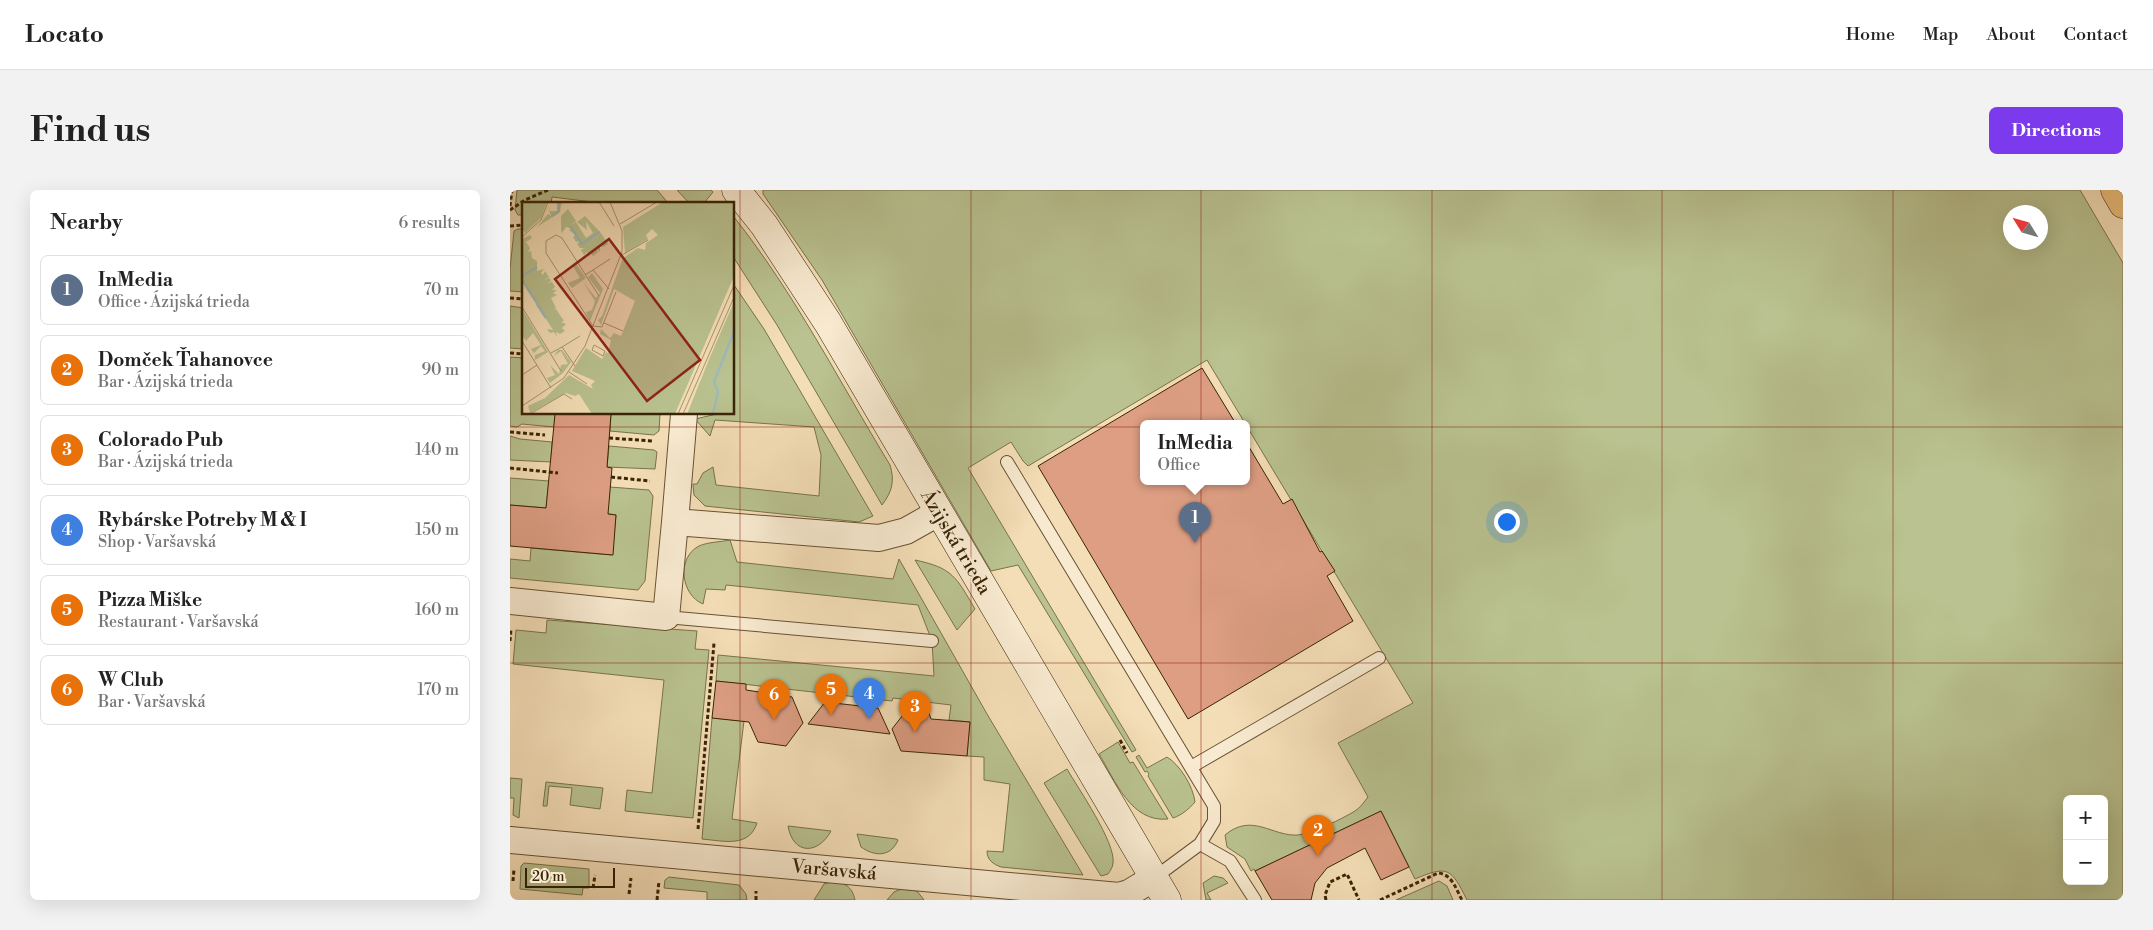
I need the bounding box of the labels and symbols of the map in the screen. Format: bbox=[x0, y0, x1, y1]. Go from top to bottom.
inset map bbox=[522, 202, 735, 415]
north arrow bbox=[2003, 205, 2048, 250]
street label: Ázijská trieda bbox=[915, 484, 998, 599]
pin: 1 bbox=[1179, 502, 1211, 543]
your location bbox=[1494, 509, 1520, 535]
pin: 5 bbox=[815, 674, 847, 715]
pin: 4 bbox=[853, 678, 885, 719]
pin: 6 bbox=[758, 679, 790, 720]
pin: 3 bbox=[899, 691, 931, 732]
pin: 2 bbox=[1302, 815, 1334, 856]
street label: Varšavská bbox=[789, 854, 878, 886]
scale bar bbox=[525, 865, 615, 888]

